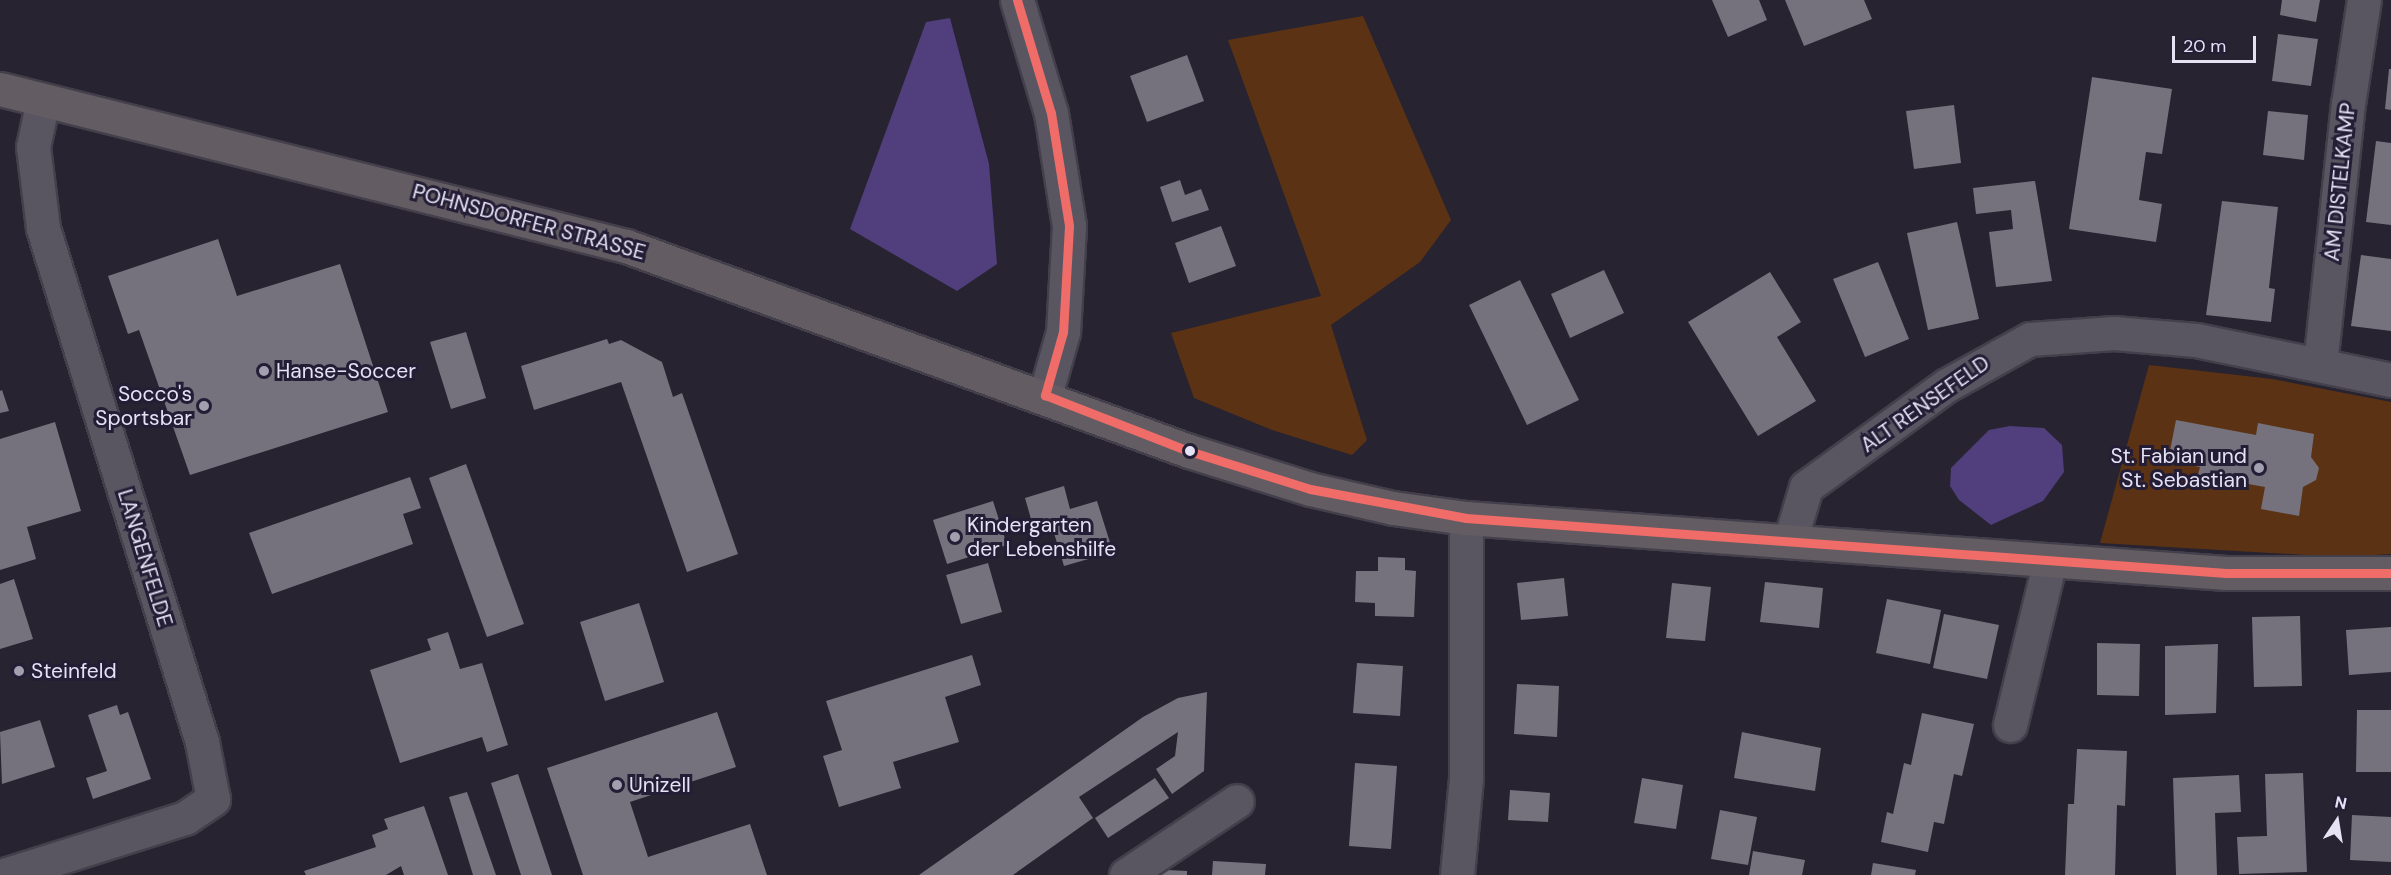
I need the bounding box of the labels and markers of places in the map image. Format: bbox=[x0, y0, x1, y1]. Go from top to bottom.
place label: Hanse-Soccer bbox=[276, 358, 416, 384]
marker: Hanse-Soccer bbox=[257, 364, 271, 378]
place label: Socco's Sportsbar bbox=[95, 381, 192, 431]
marker: Socco's Sportsbar bbox=[197, 399, 211, 413]
place label: St. Fabian und St. Sebastian bbox=[2110, 443, 2247, 493]
unlabelled marker bbox=[1184, 445, 1196, 457]
marker: St. Fabian und St. Sebastian bbox=[2252, 461, 2266, 475]
place label: Kindergarten der Lebenshilfe bbox=[967, 512, 1116, 562]
marker: Kindergarten der Lebenshilfe bbox=[948, 530, 962, 544]
place label: Steinfeld bbox=[31, 658, 117, 684]
marker: Steinfeld bbox=[12, 664, 26, 678]
place label: Unizell bbox=[629, 772, 691, 798]
marker: Unizell bbox=[610, 778, 624, 792]

